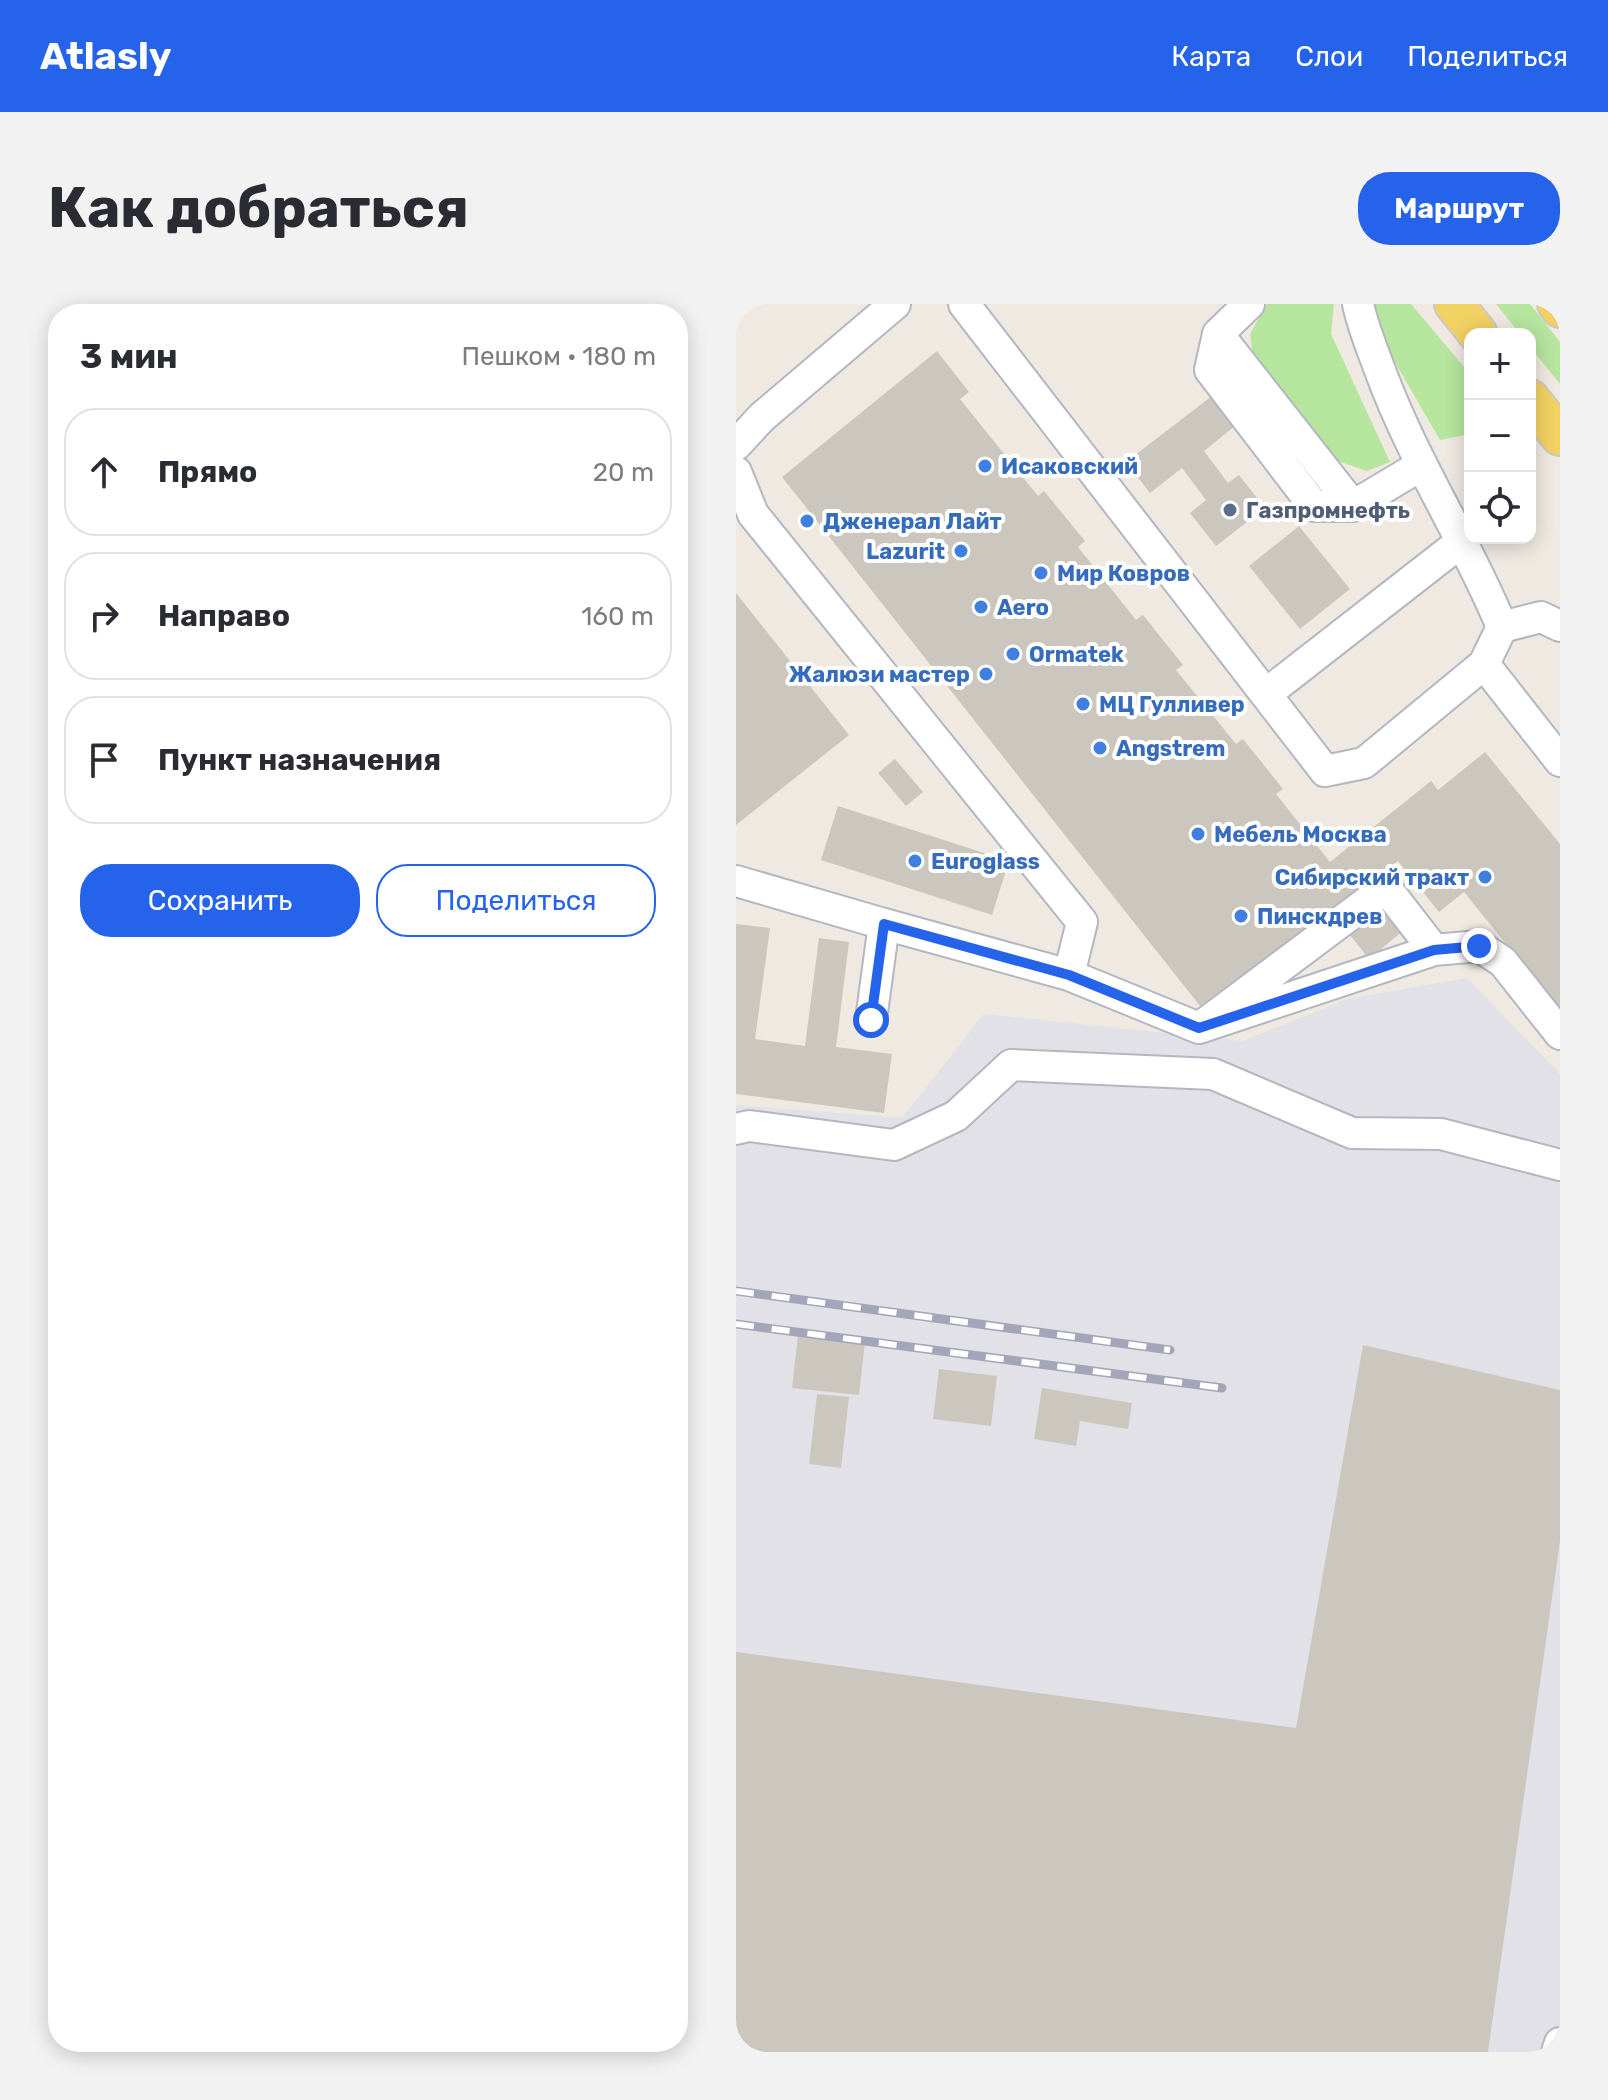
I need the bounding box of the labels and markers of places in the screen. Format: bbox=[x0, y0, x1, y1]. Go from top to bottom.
place label: Исаковский bbox=[1001, 453, 1138, 480]
marker: Исаковский bbox=[976, 457, 994, 475]
place label: Газпромнефть bbox=[1246, 497, 1410, 524]
marker: Газпромнефть bbox=[1221, 501, 1239, 519]
place label: Дженерал Лайт bbox=[823, 508, 1002, 535]
marker: Дженерал Лайт bbox=[798, 512, 816, 530]
place label: Lazurit bbox=[866, 538, 945, 565]
marker: Lazurit bbox=[952, 542, 970, 560]
place label: Мир Ковров bbox=[1057, 560, 1190, 587]
marker: Мир Ковров bbox=[1032, 564, 1050, 582]
place label: Aero bbox=[997, 594, 1049, 621]
marker: Aero bbox=[972, 598, 990, 616]
place label: Ormatek bbox=[1029, 641, 1124, 668]
marker: Ormatek bbox=[1004, 645, 1022, 663]
place label: Жалюзи мастер bbox=[789, 661, 970, 688]
marker: Жалюзи мастер bbox=[977, 665, 995, 683]
place label: МЦ Гулливер bbox=[1099, 691, 1245, 718]
marker: МЦ Гулливер bbox=[1074, 695, 1092, 713]
place label: Angstrem bbox=[1116, 735, 1225, 762]
marker: Angstrem bbox=[1091, 739, 1109, 757]
place label: Мебель Москва bbox=[1214, 821, 1387, 848]
marker: Мебель Москва bbox=[1189, 825, 1207, 843]
place label: Euroglass bbox=[931, 848, 1040, 875]
marker: Euroglass bbox=[906, 852, 924, 870]
place label: Сибирский тракт bbox=[1275, 864, 1469, 891]
marker: Сибирский тракт bbox=[1476, 868, 1494, 886]
place label: Пинскдрев bbox=[1257, 903, 1383, 930]
marker: Пинскдрев bbox=[1232, 907, 1250, 925]

